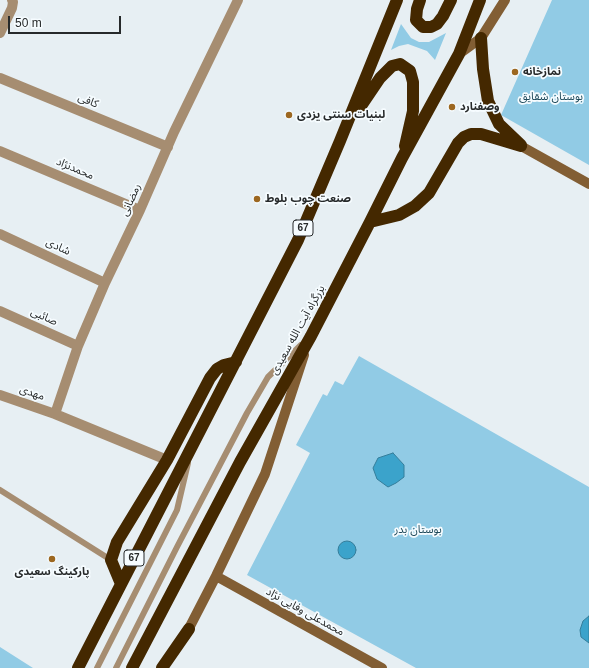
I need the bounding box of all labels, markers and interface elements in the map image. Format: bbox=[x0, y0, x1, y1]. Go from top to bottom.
scale bar bbox=[10, 8, 123, 34]
text: 50 m bbox=[15, 16, 42, 30]
place label: نمازخانه bbox=[523, 65, 561, 79]
marker: نمازخانه bbox=[510, 67, 520, 77]
park label: بوستان شقایق bbox=[519, 90, 583, 104]
street label: کافی bbox=[76, 91, 100, 111]
place label: وصفنارد bbox=[460, 100, 500, 114]
marker: وصفنارد bbox=[447, 102, 457, 112]
place label: لبنیات سنتی یزدی bbox=[297, 108, 385, 122]
marker: لبنیات سنتی یزدی bbox=[284, 110, 294, 120]
street label: محمدنژاد bbox=[54, 155, 96, 183]
street label: رمضانی bbox=[118, 182, 144, 218]
place label: صنعت چوب بلوط bbox=[265, 192, 351, 206]
marker: صنعت چوب بلوط bbox=[252, 194, 262, 204]
road number: 67 bbox=[293, 220, 313, 236]
street label: شادی bbox=[44, 236, 72, 258]
street label: بزرگراه آیت الله سعیدی bbox=[268, 283, 328, 377]
street label: صائبی bbox=[29, 305, 59, 329]
street label: مهدی bbox=[18, 383, 46, 403]
park label: بوستان بدر bbox=[394, 523, 442, 537]
road number: 67 bbox=[124, 550, 144, 566]
marker: پارکینگ سعیدی bbox=[47, 554, 57, 564]
place label: پارکینگ سعیدی bbox=[14, 565, 90, 579]
street label: محمدعلی وفایی نژاد bbox=[264, 585, 346, 639]

